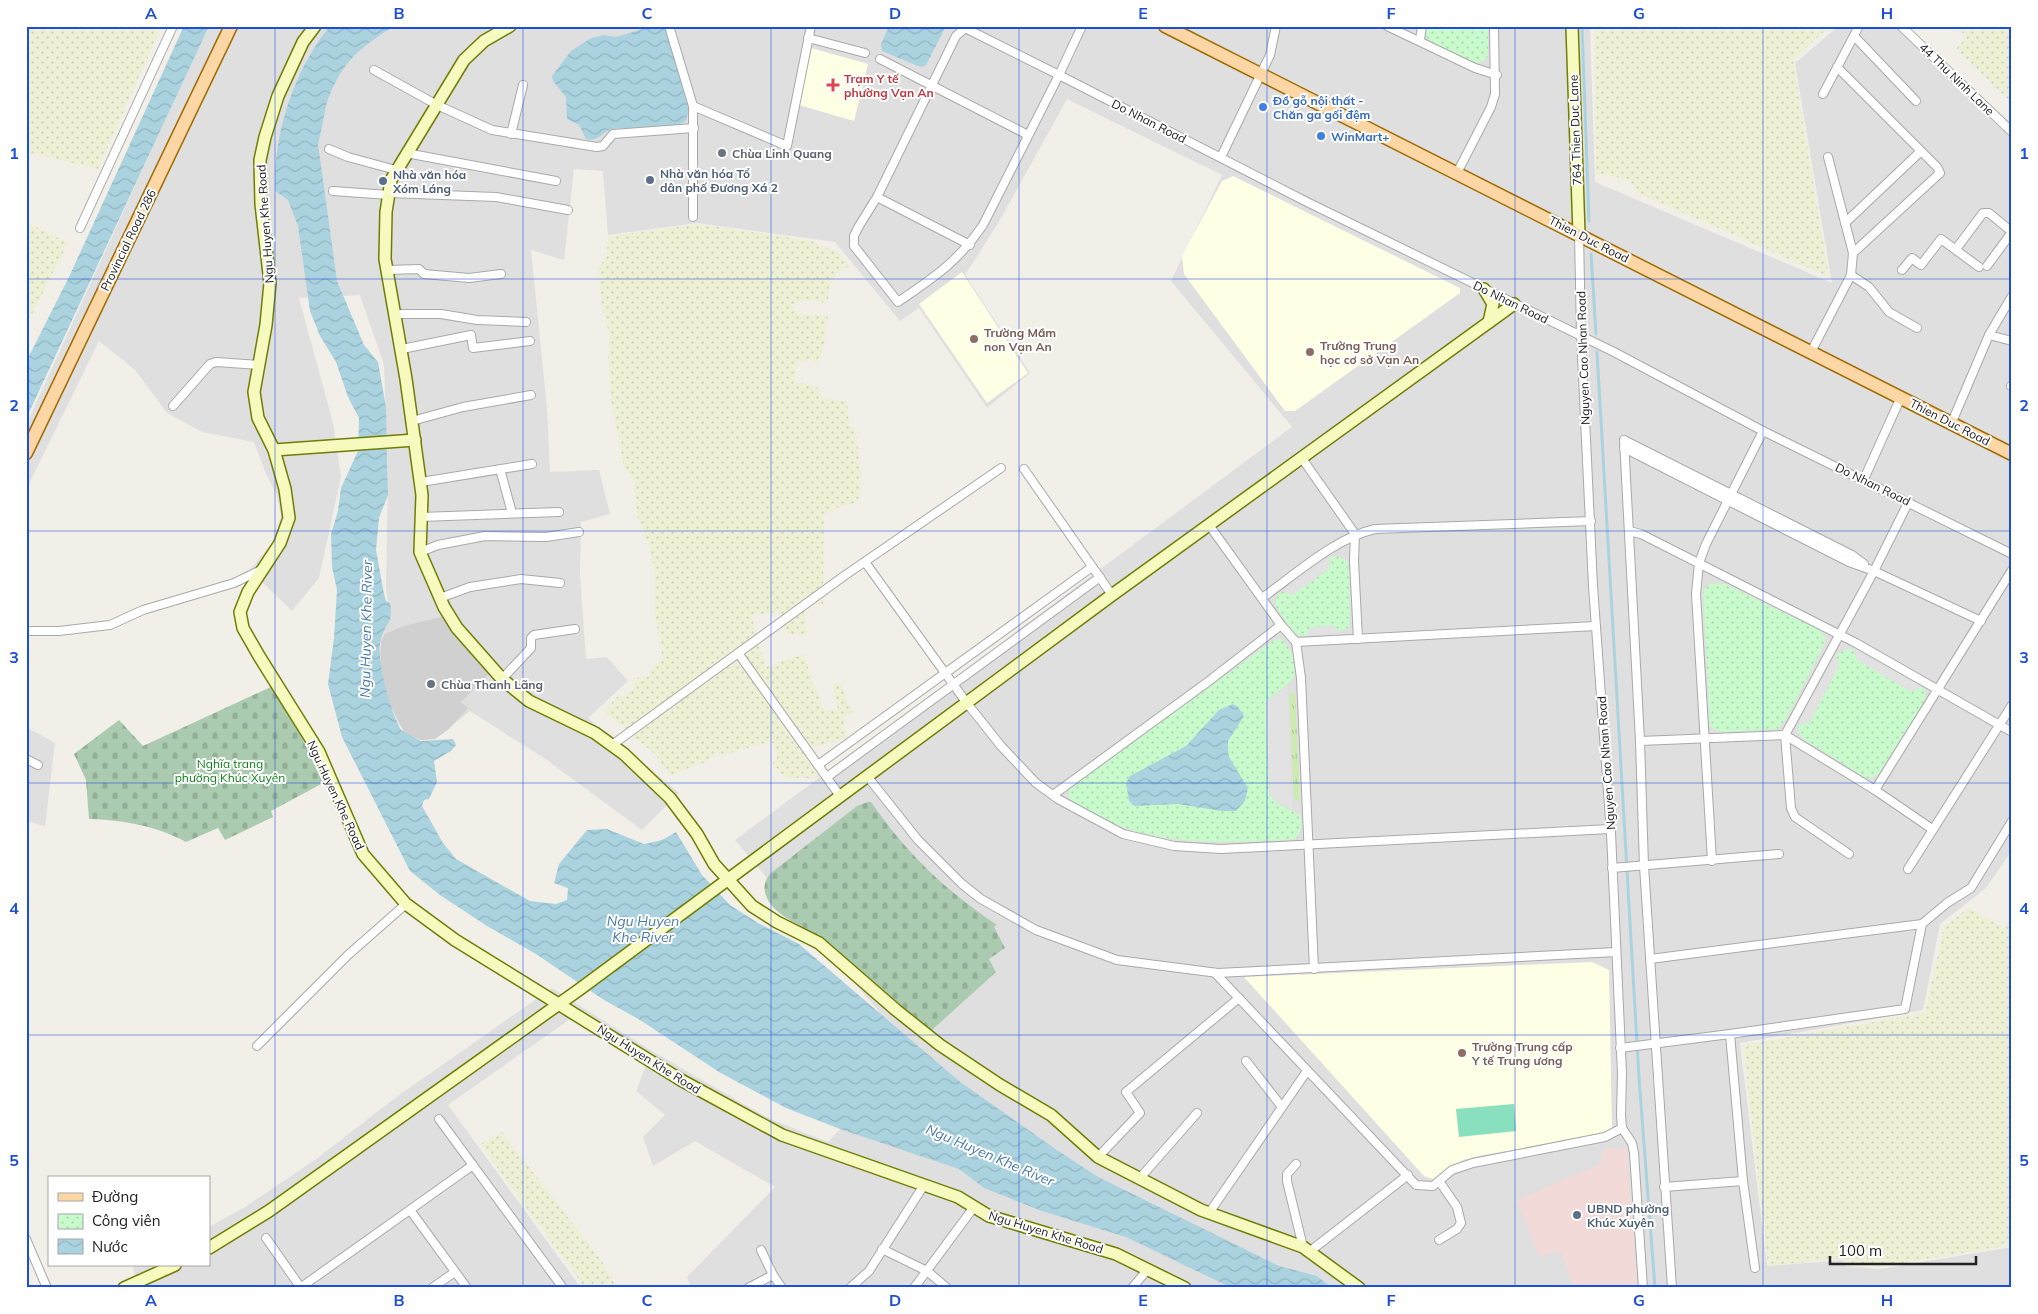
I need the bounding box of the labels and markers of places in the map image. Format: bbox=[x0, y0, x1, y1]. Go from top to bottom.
place label: Trạm Y tế phường Vạn An bbox=[844, 71, 934, 100]
marker: Trạm Y tế phường Vạn An bbox=[826, 78, 840, 92]
place label: Đồ gỗ nội thất - Chăn ga gối đệm bbox=[1272, 93, 1371, 122]
marker: Đồ gỗ nội thất - Chăn ga gối đệm bbox=[1257, 101, 1269, 113]
place label: WinMart+ bbox=[1331, 129, 1390, 144]
marker: WinMart+ bbox=[1315, 130, 1327, 142]
place label: Chùa Linh Quang bbox=[732, 146, 832, 161]
marker: Chùa Linh Quang bbox=[716, 147, 728, 159]
place label: Nhà văn hóa Tổ dân phố Đương Xá 2 bbox=[660, 166, 778, 195]
place label: Nhà văn hóa Xóm Láng bbox=[392, 167, 466, 196]
marker: Nhà văn hóa Tổ dân phố Đương Xá 2 bbox=[644, 174, 656, 186]
marker: Nhà văn hóa Xóm Láng bbox=[377, 175, 389, 187]
place label: Trường Mầm non Vạn An bbox=[984, 325, 1056, 354]
marker: Trường Mầm non Vạn An bbox=[968, 333, 980, 345]
place label: Trường Trung học cơ sở Vạn An bbox=[1320, 338, 1419, 367]
marker: Trường Trung học cơ sở Vạn An bbox=[1304, 346, 1316, 358]
place label: Chùa Thanh Lãng bbox=[441, 677, 543, 692]
marker: Chùa Thanh Lãng bbox=[425, 678, 437, 690]
place label: Trường Trung cấp Y tế Trung ương bbox=[1471, 1039, 1573, 1068]
marker: Trường Trung cấp Y tế Trung ương bbox=[1456, 1047, 1468, 1059]
place label: UBND phường Khúc Xuyên bbox=[1587, 1201, 1669, 1230]
marker: UBND phường Khúc Xuyên bbox=[1571, 1209, 1583, 1221]

